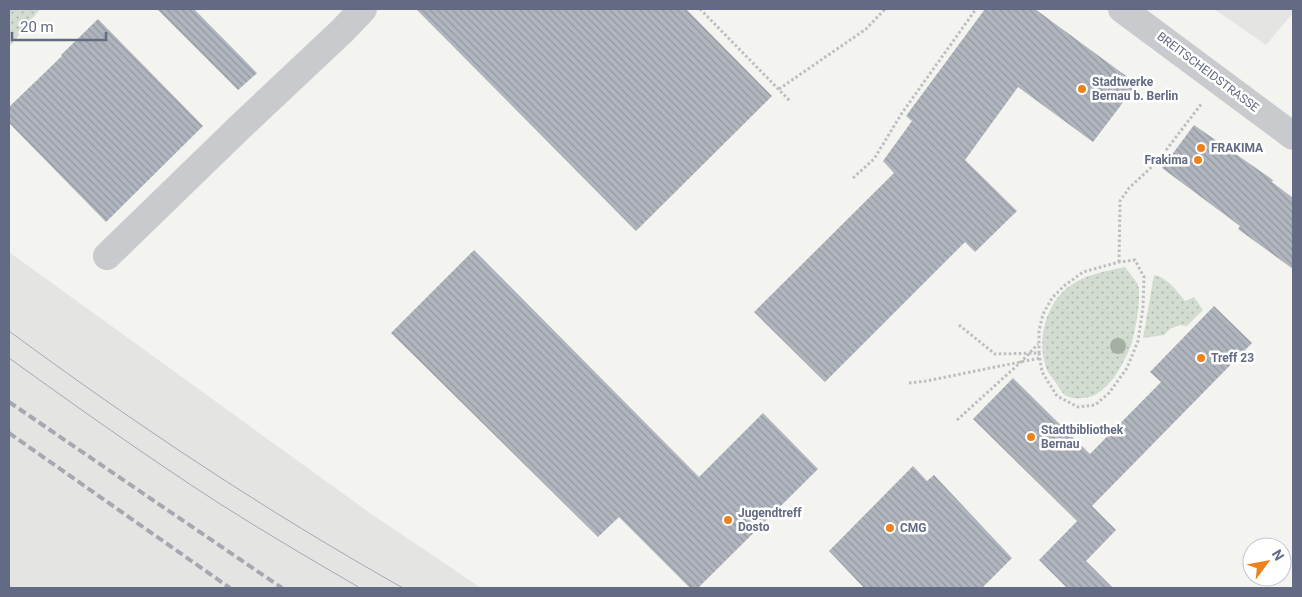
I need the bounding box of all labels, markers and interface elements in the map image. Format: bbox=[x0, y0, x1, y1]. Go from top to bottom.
scale bar bbox=[12, 10, 106, 42]
text: 20 m bbox=[20, 18, 54, 36]
street label: BREITSCHEIDSTRASSE bbox=[1154, 29, 1262, 115]
place label: Stadtwerke Bernau b. Berlin bbox=[1092, 75, 1178, 103]
marker: Stadtwerke Bernau b. Berlin bbox=[1076, 83, 1088, 95]
place label: FRAKIMA bbox=[1211, 141, 1264, 155]
marker: FRAKIMA bbox=[1195, 142, 1207, 154]
place label: Frakima bbox=[1145, 153, 1189, 167]
marker: Frakima bbox=[1192, 154, 1204, 166]
place label: Treff 23 bbox=[1211, 351, 1254, 365]
marker: Treff 23 bbox=[1195, 352, 1207, 364]
place label: Stadtbibliothek Bernau bbox=[1041, 423, 1124, 451]
marker: Stadtbibliothek Bernau bbox=[1025, 431, 1037, 443]
place label: Jugendtreff Dosto bbox=[738, 506, 802, 534]
marker: Jugendtreff Dosto bbox=[722, 514, 734, 526]
place label: CMG bbox=[900, 521, 927, 535]
marker: CMG bbox=[884, 522, 896, 534]
north arrow bbox=[1242, 537, 1292, 587]
text: N bbox=[1269, 547, 1287, 564]

